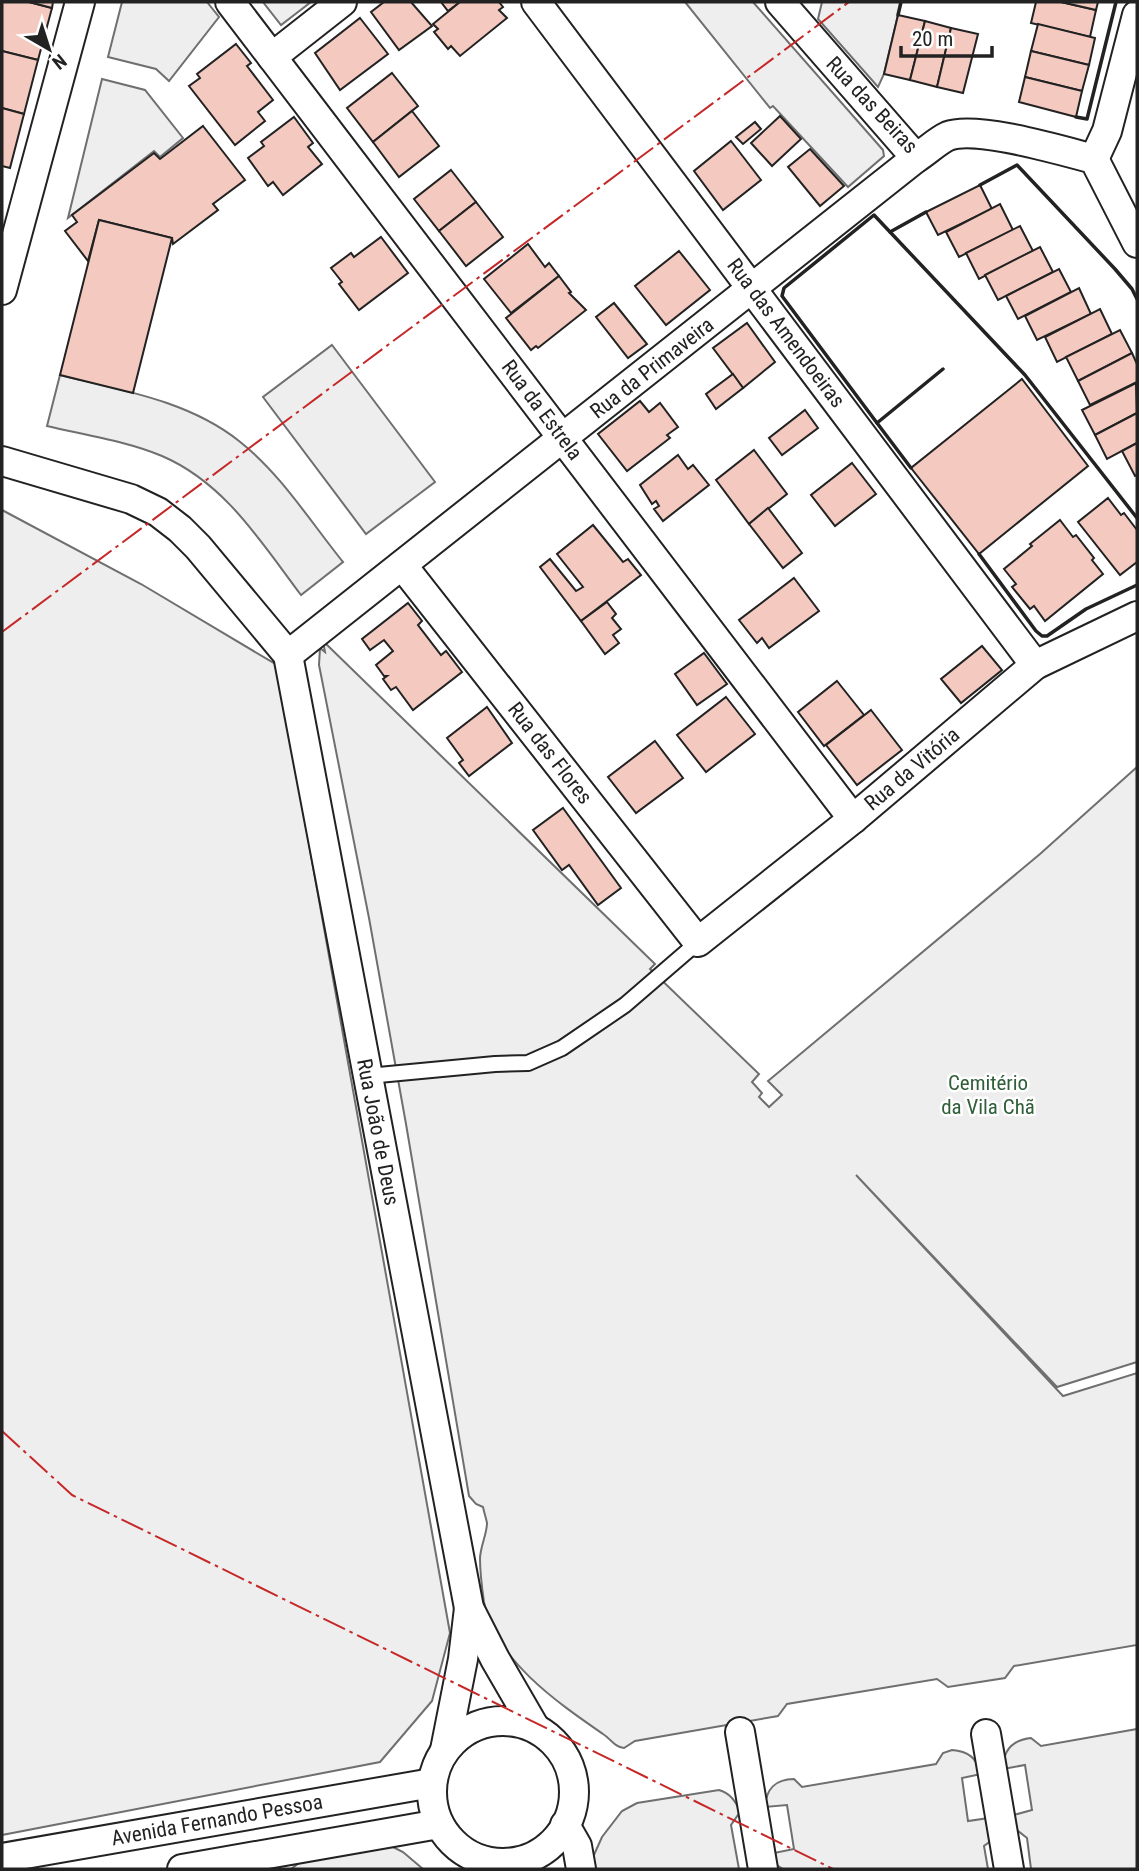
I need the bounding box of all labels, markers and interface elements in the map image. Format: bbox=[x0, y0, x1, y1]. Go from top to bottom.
north arrow bbox=[14, 14, 84, 84]
scale bar bbox=[901, 14, 992, 58]
text: 20 m bbox=[912, 27, 953, 51]
text: N bbox=[48, 49, 71, 74]
street label: Rua das Beiras bbox=[821, 52, 923, 158]
street label: Rua das Amendoeiras bbox=[722, 254, 850, 412]
street label: Rua da Primaveira bbox=[586, 312, 718, 424]
street label: Rua da Estrela bbox=[497, 355, 587, 465]
street label: Rua das Flores bbox=[503, 697, 597, 809]
street label: Rua da Vitória bbox=[860, 723, 964, 815]
street label: Rua João de Deus bbox=[352, 1057, 404, 1207]
park label: Cemitério da Vila Chã bbox=[941, 1071, 1035, 1119]
street label: Avenida Fernando Pessoa bbox=[110, 1790, 324, 1850]

